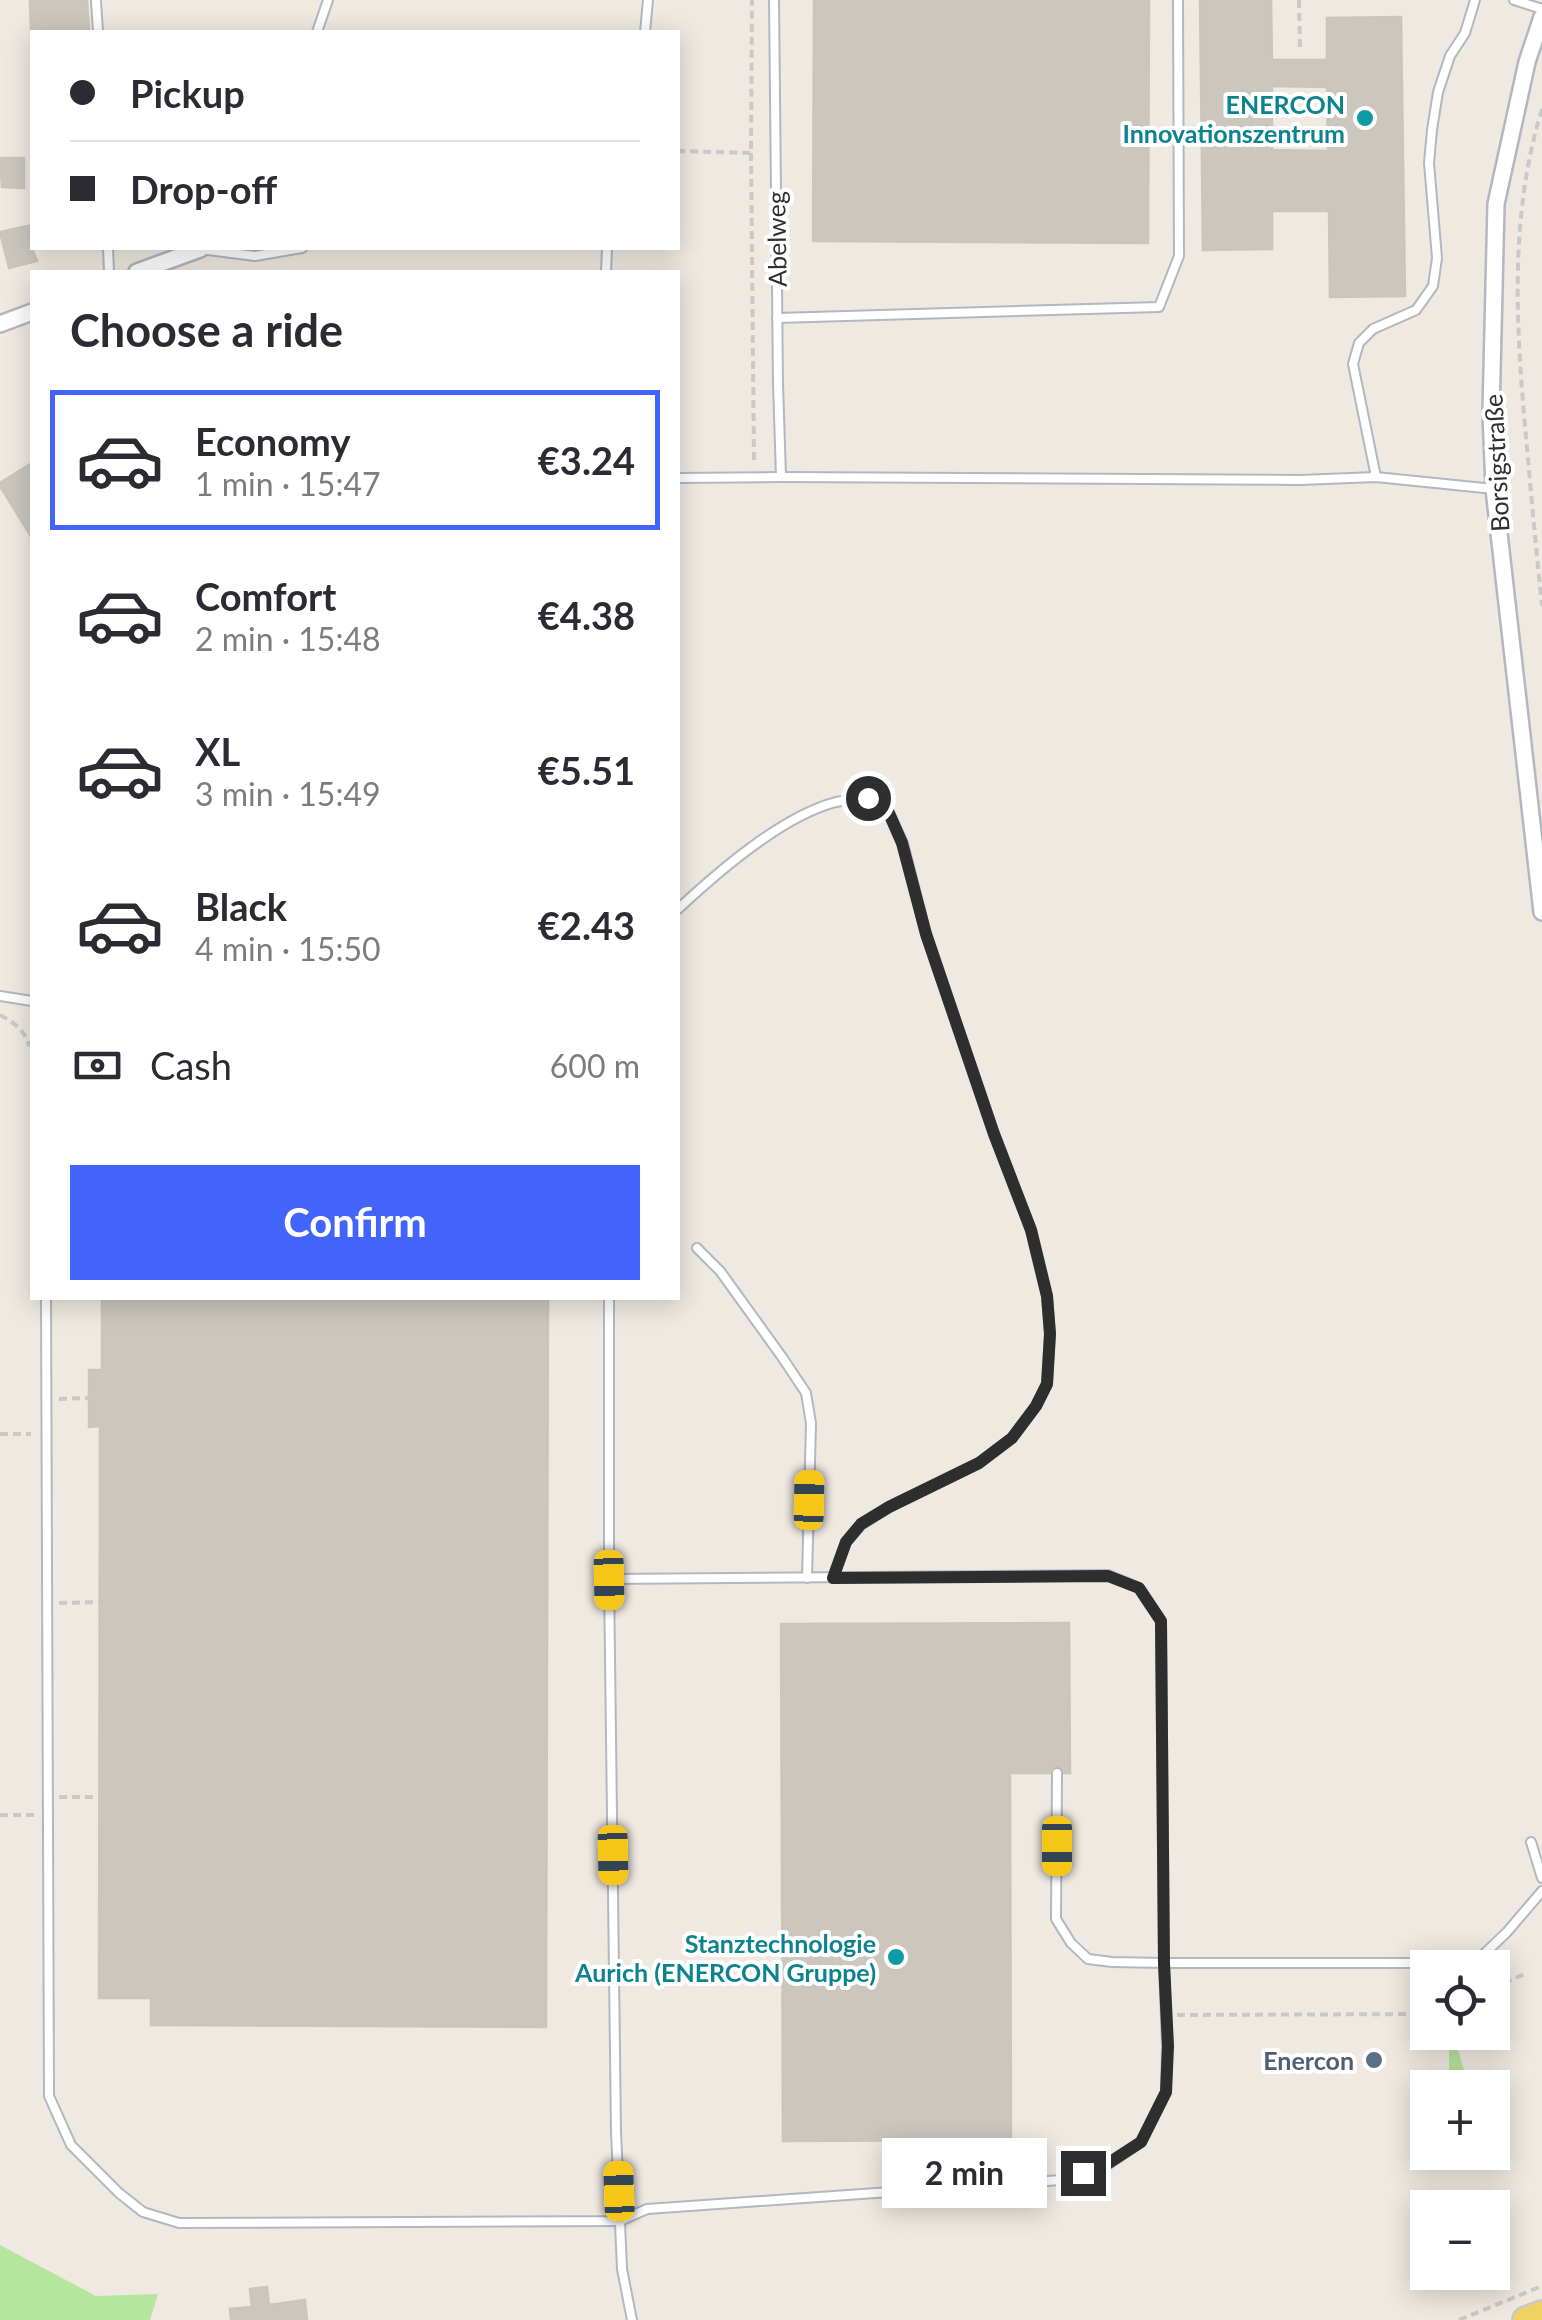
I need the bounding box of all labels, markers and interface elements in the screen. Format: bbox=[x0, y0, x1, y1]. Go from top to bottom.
text: Pickup bbox=[130, 70, 245, 116]
place label: ENERCON Innovationszentrum bbox=[1122, 89, 1345, 148]
marker: ENERCON Innovationszentrum bbox=[1354, 107, 1376, 129]
text: Drop-off bbox=[130, 166, 277, 212]
street label: Abelweg bbox=[760, 191, 792, 287]
text: Choose a ride bbox=[70, 303, 343, 357]
street label: Borsigstraße bbox=[1477, 393, 1515, 533]
icon: car bbox=[75, 415, 165, 505]
text: Economy bbox=[195, 418, 350, 464]
text: €3.24 bbox=[538, 437, 635, 483]
text: 1 min · 15:47 bbox=[195, 464, 381, 503]
icon: car bbox=[75, 570, 165, 660]
text: Comfort bbox=[195, 573, 336, 619]
text: €4.38 bbox=[538, 592, 635, 638]
text: 2 min · 15:48 bbox=[195, 619, 381, 658]
icon: car bbox=[75, 725, 165, 815]
text: XL bbox=[195, 728, 240, 774]
text: €5.51 bbox=[538, 747, 635, 793]
text: 3 min · 15:49 bbox=[195, 774, 381, 813]
route start bbox=[846, 776, 891, 821]
icon: car bbox=[75, 880, 165, 970]
text: Black bbox=[195, 883, 287, 929]
text: €2.43 bbox=[538, 902, 635, 948]
text: 4 min · 15:50 bbox=[195, 929, 381, 968]
icon: cash bbox=[70, 1038, 125, 1093]
text: Cash bbox=[150, 1042, 232, 1088]
text: 600 m bbox=[550, 1046, 640, 1085]
button: Confirm bbox=[70, 1165, 640, 1280]
car bbox=[793, 1470, 825, 1530]
car bbox=[593, 1550, 625, 1610]
car bbox=[1042, 1816, 1072, 1876]
car bbox=[597, 1825, 629, 1885]
place label: Stanztechnologie Aurich (ENERCON Gruppe) bbox=[574, 1928, 876, 1987]
marker: Stanztechnologie Aurich (ENERCON Gruppe) bbox=[885, 1946, 907, 1968]
map controls bbox=[1410, 1950, 1510, 2290]
button: locate bbox=[1410, 1950, 1510, 2050]
place label: Enercon bbox=[1263, 2045, 1354, 2075]
marker: Enercon bbox=[1363, 2049, 1385, 2071]
button: + bbox=[1410, 2070, 1510, 2170]
callout: 2 min bbox=[883, 2138, 1048, 2208]
route end bbox=[1061, 2151, 1106, 2196]
text: 2 min bbox=[925, 2153, 1004, 2192]
car bbox=[603, 2160, 635, 2222]
button: − bbox=[1410, 2190, 1510, 2290]

